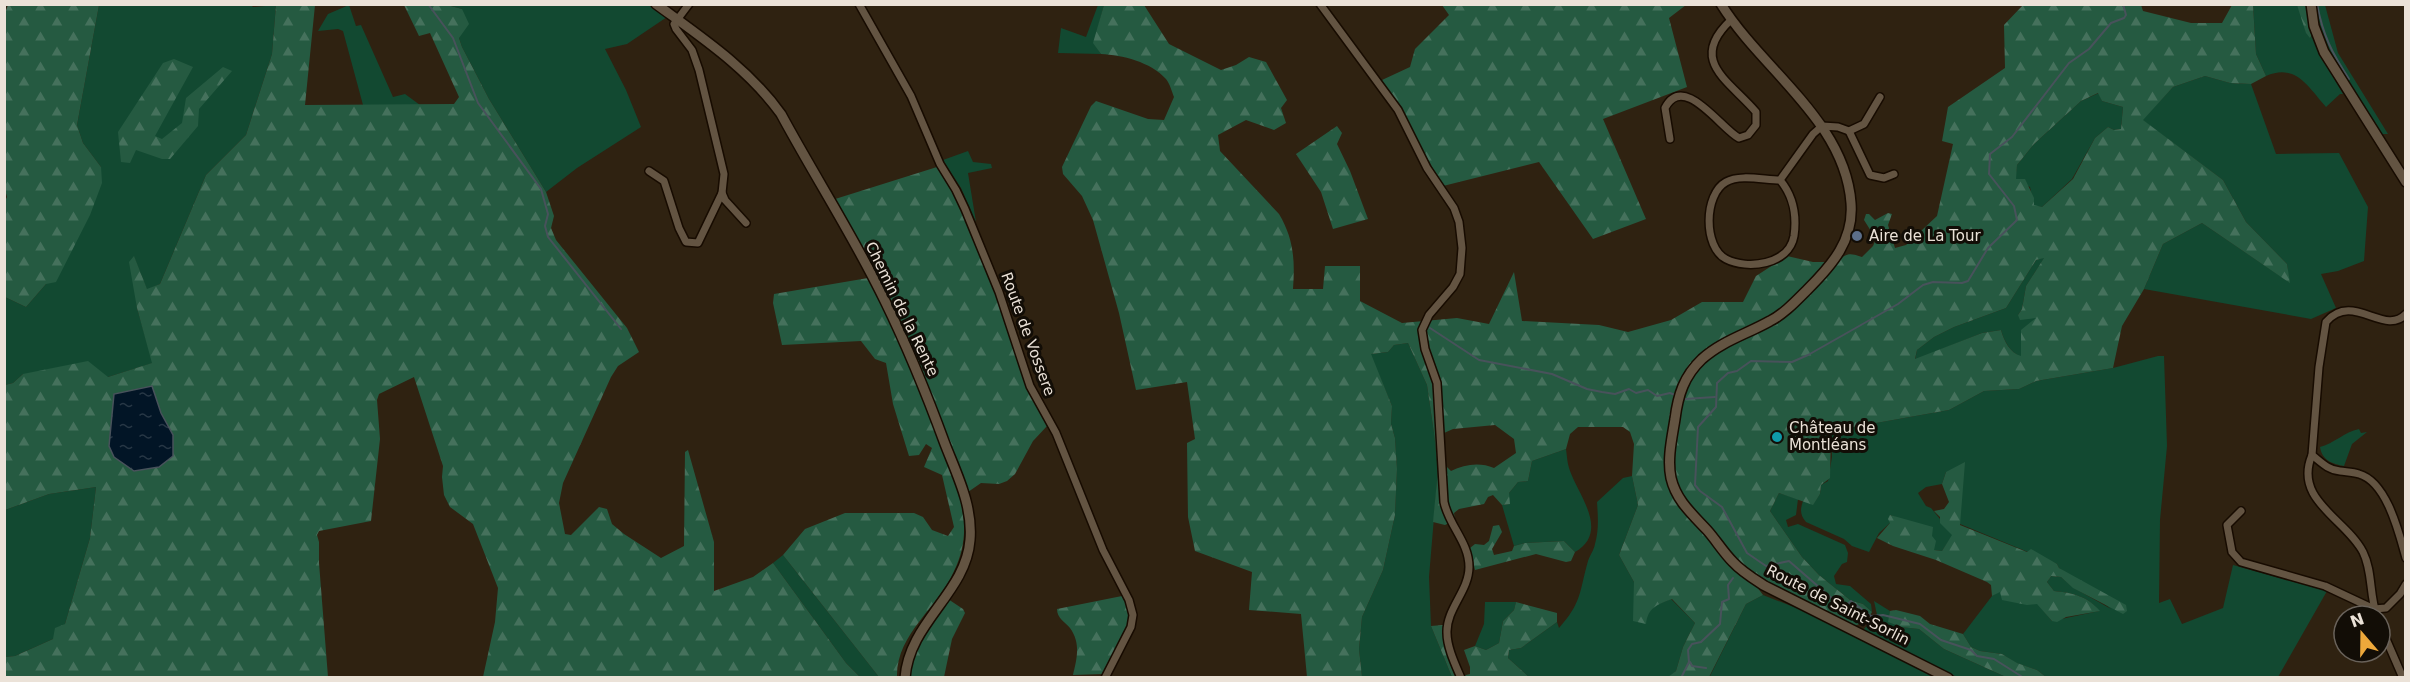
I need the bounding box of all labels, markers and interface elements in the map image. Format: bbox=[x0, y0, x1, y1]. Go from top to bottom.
place label: Aire de La Tour bbox=[1869, 227, 1981, 245]
marker: Aire de La Tour bbox=[1850, 229, 1864, 243]
street label: Chemin de la Rente bbox=[862, 239, 942, 379]
street label: Route de Vossere bbox=[997, 270, 1059, 398]
place label: Château de Montléans bbox=[1789, 419, 1876, 454]
marker: Château de Montléans bbox=[1770, 430, 1784, 444]
street label: Route de Saint-Sorlin bbox=[1763, 561, 1913, 649]
north arrow bbox=[2332, 604, 2392, 664]
text: N bbox=[2347, 609, 2367, 632]

